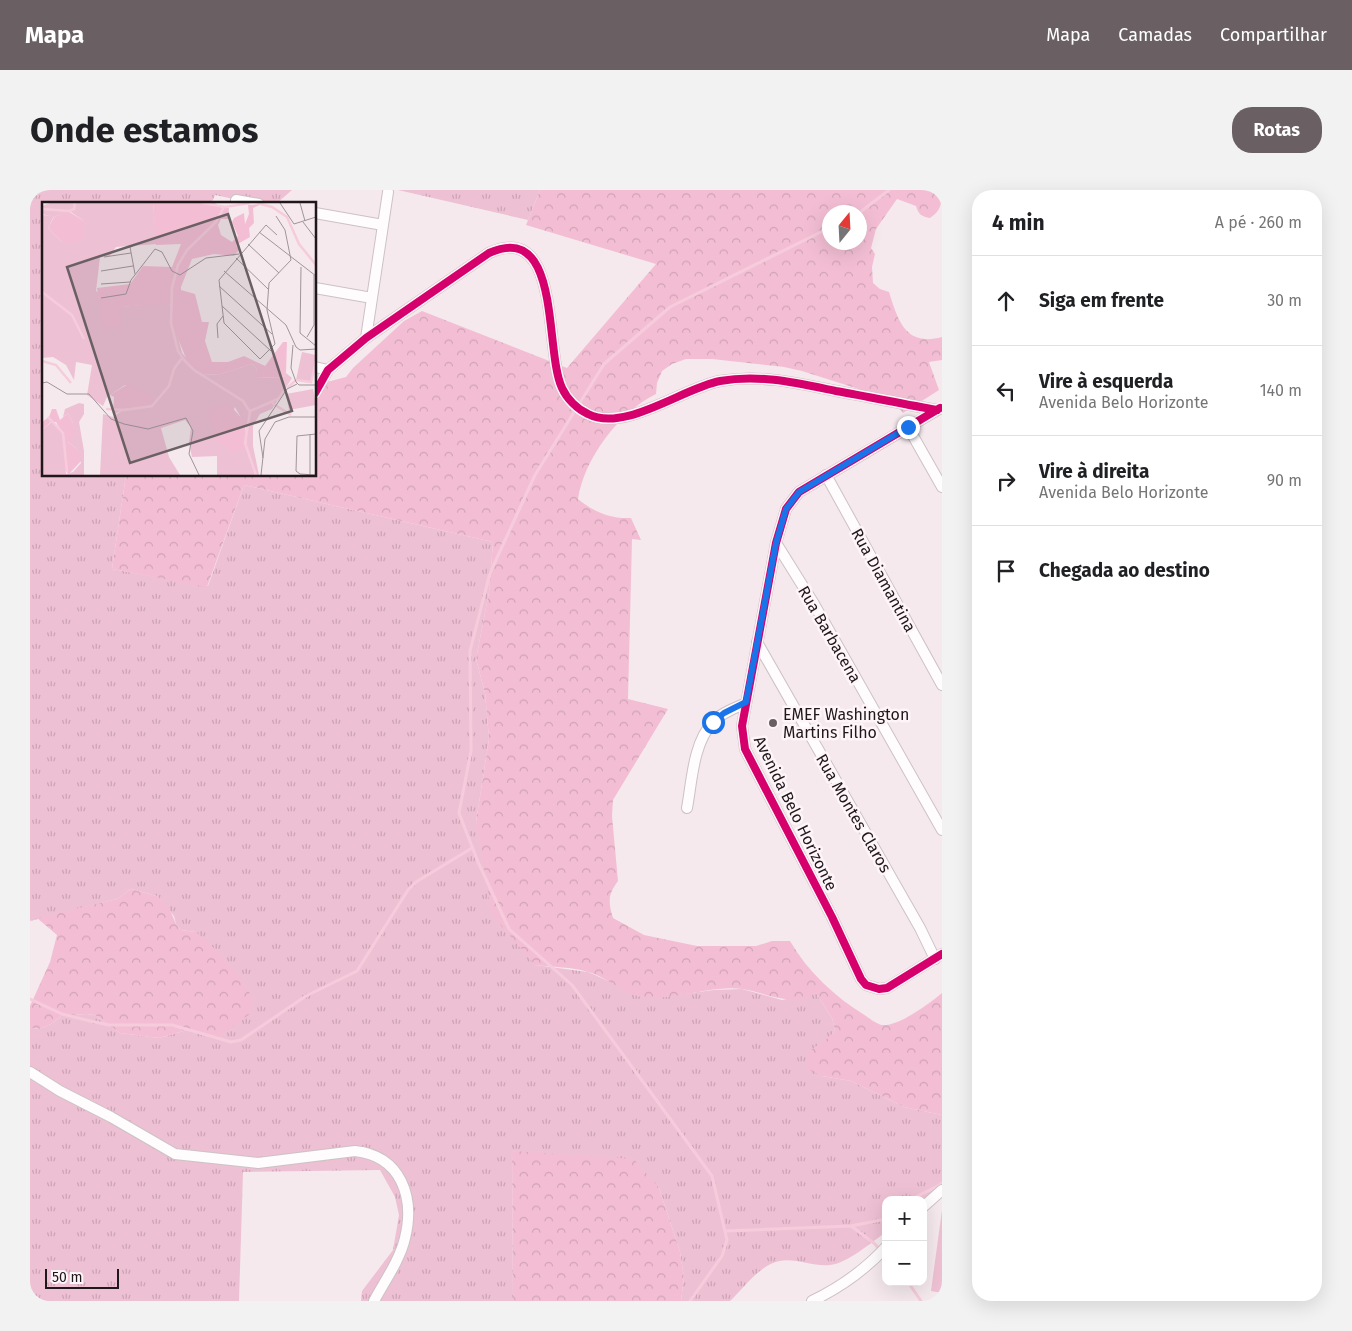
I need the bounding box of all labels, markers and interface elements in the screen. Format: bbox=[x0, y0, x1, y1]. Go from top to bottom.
text: Mapa bbox=[25, 21, 84, 49]
text: Mapa bbox=[1046, 24, 1090, 46]
text: Camadas bbox=[1118, 24, 1192, 46]
text: Compartilhar bbox=[1220, 24, 1327, 46]
button: Rotas bbox=[1232, 107, 1322, 153]
text: Onde estamos bbox=[30, 109, 258, 151]
inset map bbox=[42, 202, 316, 476]
north arrow bbox=[822, 205, 867, 250]
text: 4 min bbox=[992, 210, 1045, 236]
text: A pé · 260 m bbox=[1215, 213, 1302, 232]
icon: ahead bbox=[992, 287, 1020, 315]
text: Siga em frente bbox=[1039, 289, 1164, 312]
text: 30 m bbox=[1267, 291, 1302, 310]
text: Vire à esquerda bbox=[1039, 370, 1173, 393]
icon: left bbox=[992, 377, 1020, 405]
text: 140 m bbox=[1260, 381, 1302, 400]
text: Avenida Belo Horizonte bbox=[1039, 393, 1209, 412]
route end bbox=[897, 416, 920, 439]
text: Vire à direita bbox=[1039, 460, 1149, 483]
icon: right bbox=[992, 467, 1020, 495]
text: 90 m bbox=[1267, 471, 1302, 490]
text: Avenida Belo Horizonte bbox=[1039, 483, 1209, 502]
street label: Rua Diamantina bbox=[847, 525, 920, 635]
icon: arrive bbox=[992, 557, 1020, 585]
text: Chegada ao destino bbox=[1039, 559, 1210, 582]
street label: Rua Barbacena bbox=[794, 582, 865, 686]
place label: EMEF Washington Martins Filho bbox=[783, 705, 909, 742]
route start bbox=[702, 711, 725, 734]
marker: EMEF Washington Martins Filho bbox=[767, 717, 779, 729]
street label: Avenida Belo Horizonte bbox=[750, 733, 841, 894]
street label: Rua Montes Claros bbox=[812, 751, 895, 876]
map controls bbox=[882, 1196, 927, 1286]
button: + bbox=[882, 1196, 927, 1241]
button: − bbox=[882, 1241, 927, 1286]
scale bar bbox=[45, 1266, 119, 1289]
text: 50 m bbox=[52, 1269, 83, 1286]

